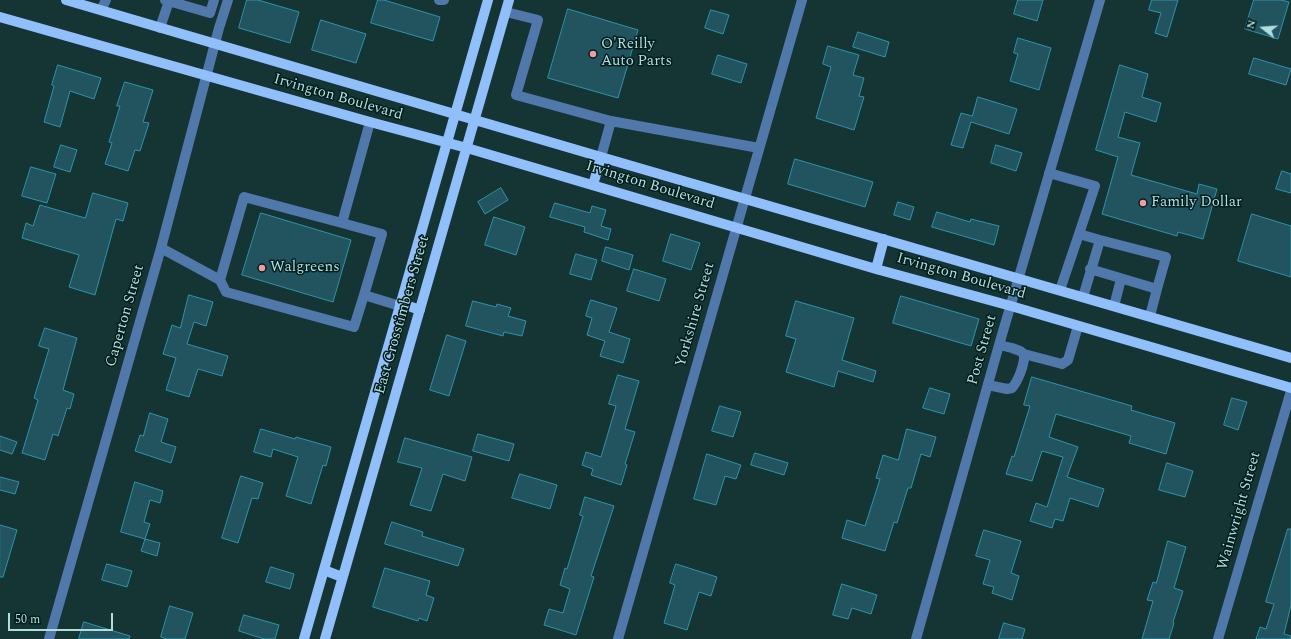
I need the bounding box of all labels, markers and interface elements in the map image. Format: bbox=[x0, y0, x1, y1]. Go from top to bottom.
north arrow bbox=[1243, 8, 1283, 48]
text: N bbox=[1242, 18, 1260, 31]
place label: O'Reilly Auto Parts bbox=[601, 36, 672, 71]
marker: O'Reilly Auto Parts bbox=[588, 49, 598, 59]
street label: Irvington Boulevard bbox=[271, 71, 405, 125]
street label: Irvington Boulevard bbox=[584, 158, 716, 214]
place label: Family Dollar bbox=[1151, 194, 1242, 212]
marker: Family Dollar bbox=[1138, 198, 1148, 208]
street label: East Crosstimbers Street bbox=[372, 234, 434, 396]
street label: Irvington Boulevard bbox=[894, 250, 1028, 304]
place label: Walgreens bbox=[270, 259, 340, 277]
street label: Yorkshire Street bbox=[672, 261, 720, 369]
street label: Caperton Street bbox=[103, 263, 149, 369]
marker: Walgreens bbox=[257, 263, 267, 273]
street label: Post Street bbox=[964, 313, 1002, 387]
street label: Wainwright Street bbox=[1215, 450, 1265, 572]
scale bar bbox=[10, 605, 115, 631]
text: 50 m bbox=[15, 610, 40, 629]

